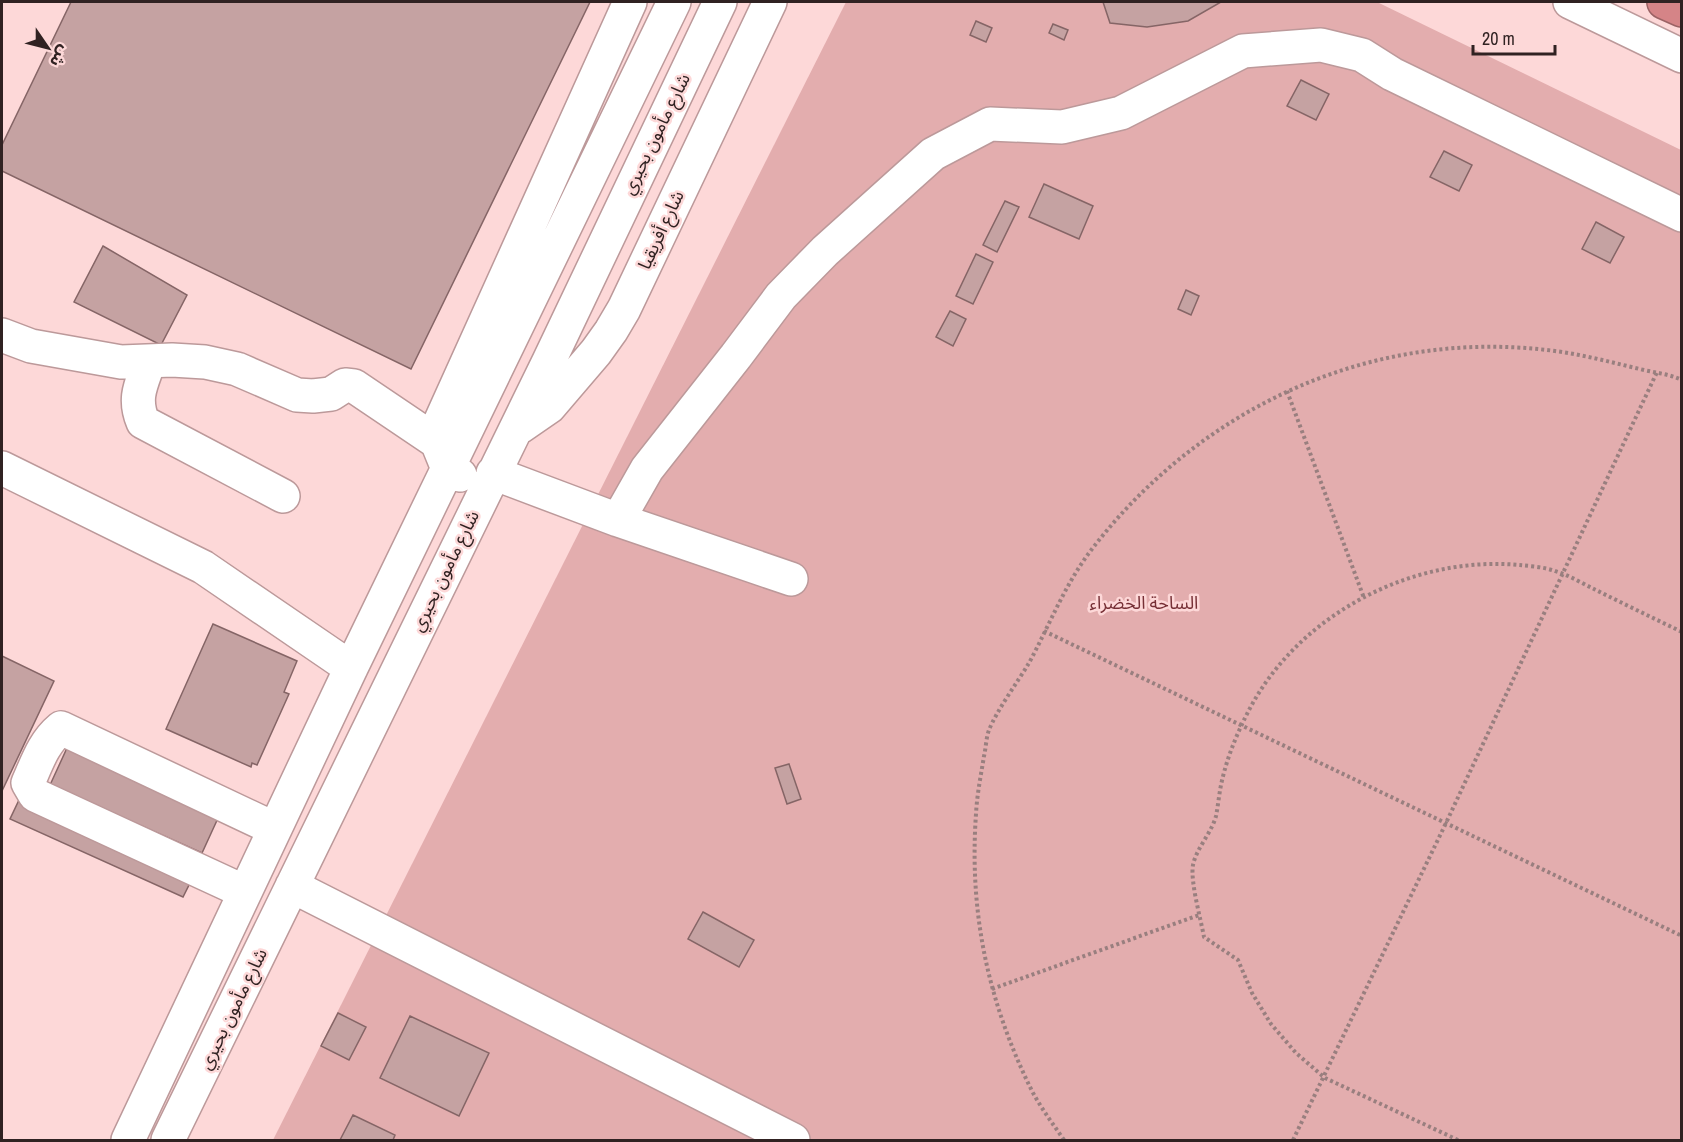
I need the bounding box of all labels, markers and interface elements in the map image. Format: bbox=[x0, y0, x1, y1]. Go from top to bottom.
north arrow bbox=[18, 18, 78, 78]
scale bar bbox=[1473, 18, 1556, 56]
text: 20 m bbox=[1482, 26, 1515, 51]
text: ش bbox=[45, 41, 76, 72]
street label: شارع مأمون بحيري bbox=[615, 69, 698, 199]
street label: شارع أفريقيا bbox=[631, 186, 692, 274]
street label: شارع مأمون بحيري bbox=[404, 506, 487, 636]
park label: الساحة الخضراء bbox=[1090, 590, 1198, 615]
street label: شارع مأمون بحيري bbox=[192, 944, 275, 1074]

